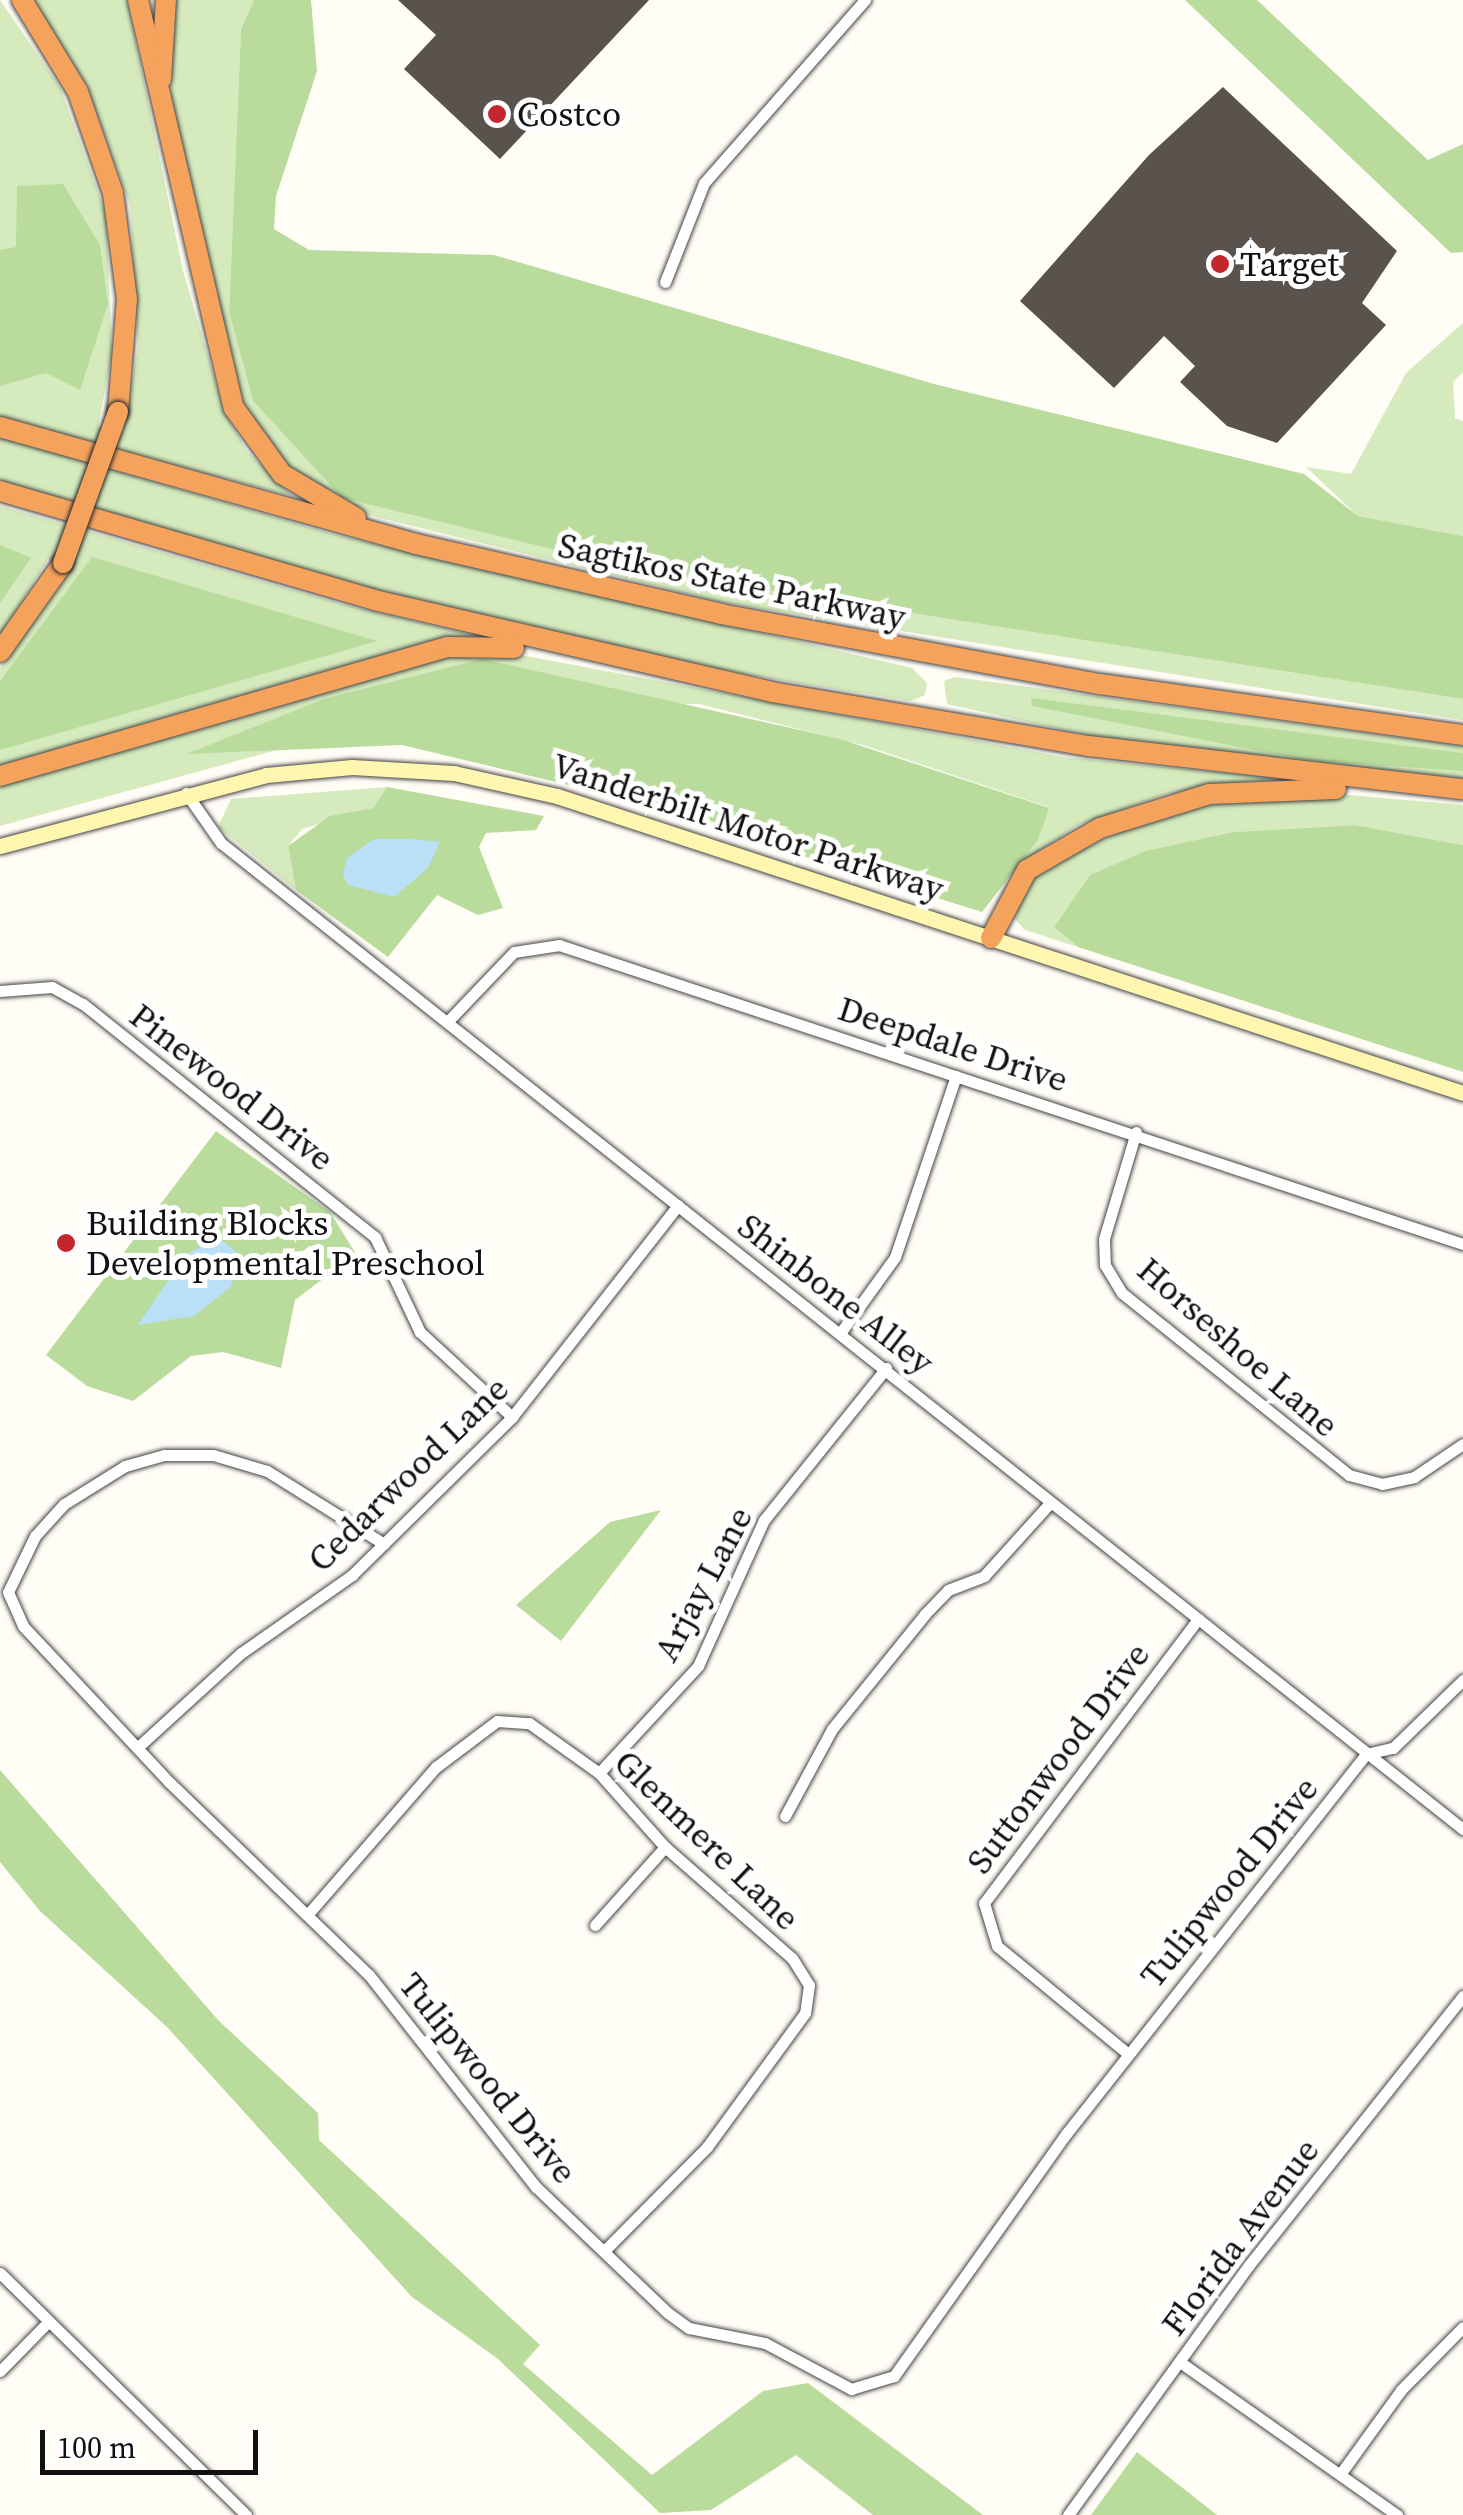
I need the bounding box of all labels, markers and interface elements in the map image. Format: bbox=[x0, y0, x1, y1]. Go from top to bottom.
place label: Costco bbox=[517, 93, 621, 135]
marker: Costco bbox=[486, 103, 508, 125]
place label: Target bbox=[1240, 243, 1339, 285]
marker: Target bbox=[1209, 253, 1231, 275]
street label: Sagtikos State Parkway bbox=[555, 524, 909, 638]
street label: Vanderbilt Motor Parkway bbox=[547, 744, 949, 910]
street label: Deepdale Drive bbox=[833, 987, 1073, 1101]
street label: Pinewood Drive bbox=[122, 994, 342, 1180]
place label: Building Blocks Developmental Preschool bbox=[86, 1202, 485, 1284]
street label: Shinbone Alley bbox=[730, 1205, 942, 1383]
marker: Building Blocks Developmental Preschool bbox=[55, 1232, 77, 1254]
street label: Horseshoe Lane bbox=[1129, 1248, 1347, 1446]
street label: Cedarwood Lane bbox=[299, 1368, 517, 1580]
street label: Arjay Lane bbox=[645, 1500, 761, 1668]
street label: Suttonwood Drive bbox=[958, 1635, 1158, 1881]
street label: Glenmere Lane bbox=[606, 1741, 808, 1939]
street label: Tulipwood Drive bbox=[1131, 1768, 1327, 1996]
street label: Tulipwood Drive bbox=[390, 1964, 586, 2192]
street label: Florida Avenue bbox=[1152, 2130, 1328, 2344]
scale bar bbox=[45, 2410, 262, 2472]
text: 100 m bbox=[57, 2427, 136, 2468]

